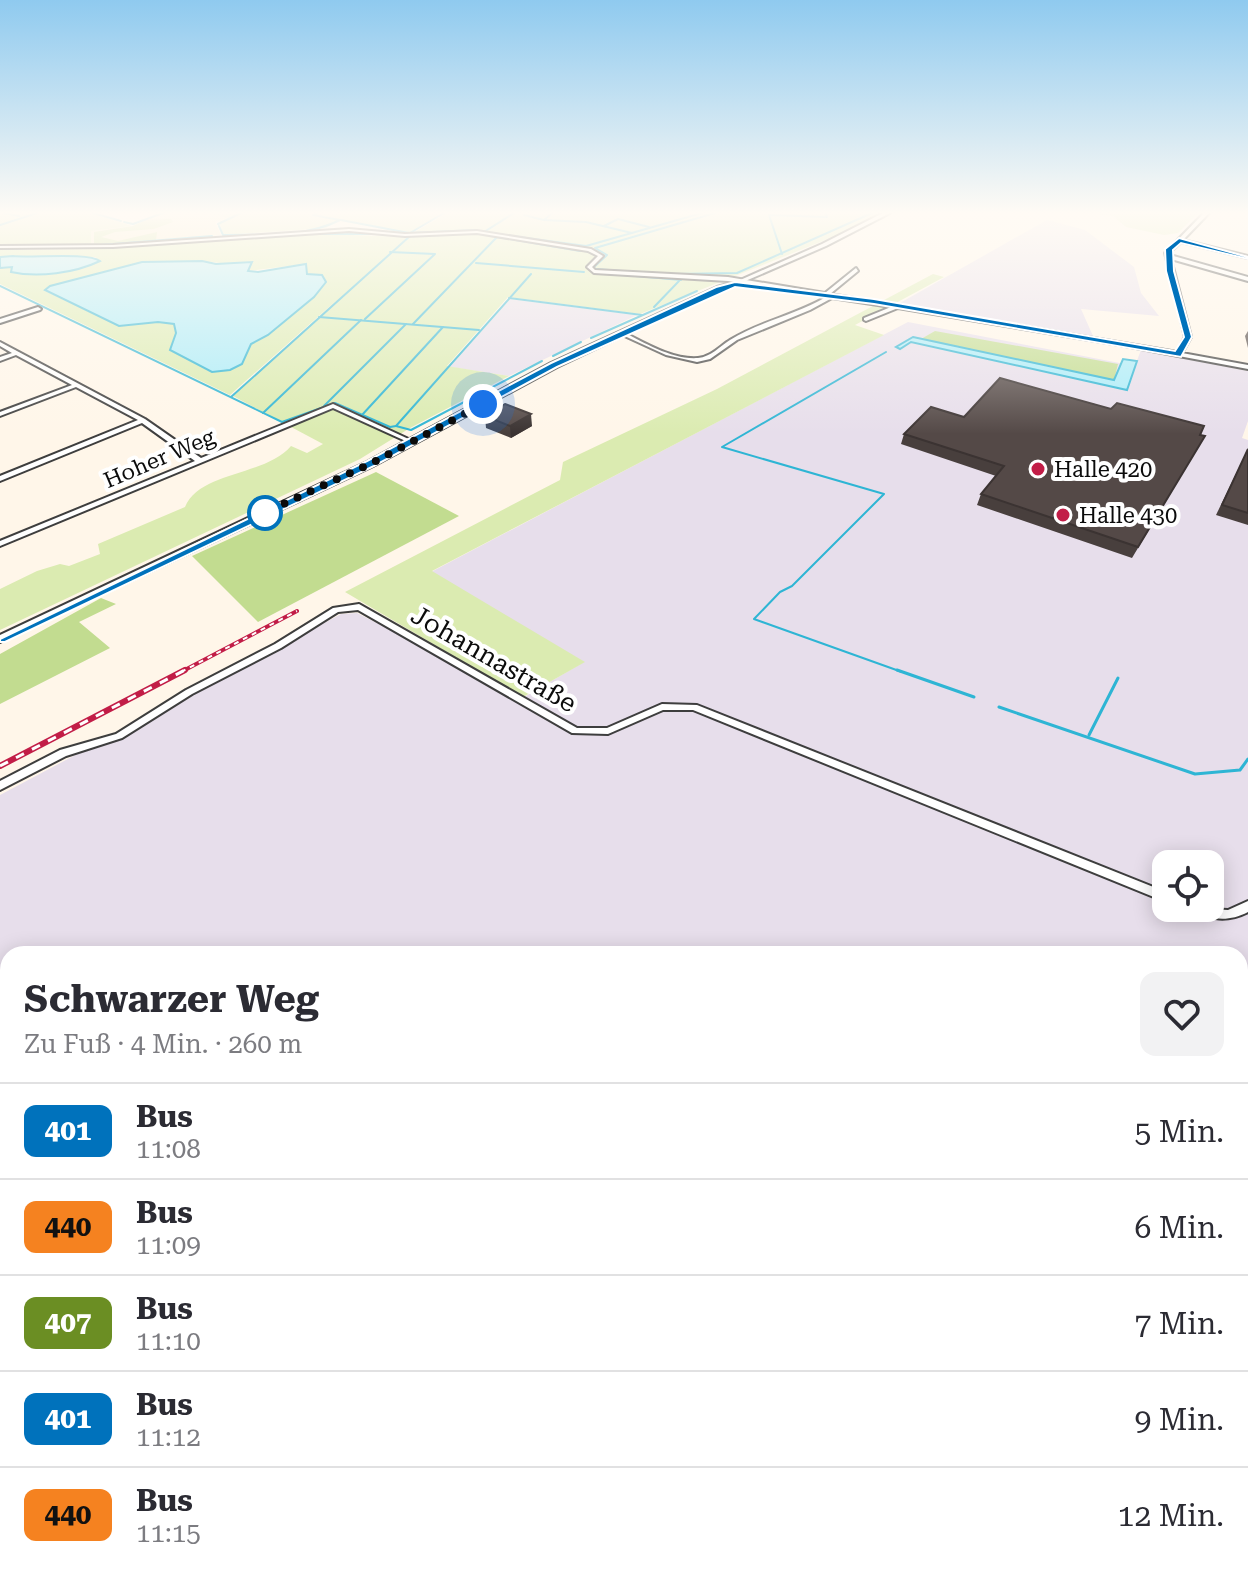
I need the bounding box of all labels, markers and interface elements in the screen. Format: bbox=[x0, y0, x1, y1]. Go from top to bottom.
your location bbox=[463, 384, 503, 424]
street label: Hoher Weg bbox=[100, 424, 219, 493]
place label: Halle 420 bbox=[1054, 457, 1152, 482]
marker: Halle 420 bbox=[1029, 460, 1047, 478]
unlabelled marker bbox=[248, 496, 282, 530]
place label: Halle 430 bbox=[1079, 503, 1177, 528]
marker: Halle 430 bbox=[1054, 506, 1072, 524]
street label: Johannastraße bbox=[406, 600, 582, 718]
map controls bbox=[1152, 850, 1224, 922]
button: locate bbox=[1152, 850, 1224, 922]
button: heart bbox=[1140, 972, 1224, 1056]
text: Schwarzer Weg bbox=[24, 977, 319, 1021]
text: Zu Fuß · 4 Min. · 260 m bbox=[24, 1029, 302, 1059]
text: Bus bbox=[136, 1099, 193, 1134]
text: 401 bbox=[44, 1114, 92, 1147]
text: 5 Min. bbox=[1134, 1114, 1224, 1149]
text: 11:08 bbox=[136, 1134, 201, 1164]
text: Bus bbox=[136, 1195, 193, 1230]
text: 440 bbox=[44, 1210, 92, 1243]
text: 6 Min. bbox=[1134, 1210, 1224, 1245]
text: 11:09 bbox=[136, 1230, 201, 1260]
text: Bus bbox=[136, 1291, 193, 1326]
text: 407 bbox=[44, 1306, 92, 1339]
text: 7 Min. bbox=[1134, 1306, 1224, 1341]
text: 11:10 bbox=[136, 1326, 201, 1356]
text: Bus bbox=[136, 1387, 193, 1422]
text: 401 bbox=[44, 1402, 92, 1435]
text: 9 Min. bbox=[1134, 1402, 1224, 1437]
text: 11:12 bbox=[136, 1422, 201, 1452]
text: Bus bbox=[136, 1483, 193, 1518]
text: 440 bbox=[44, 1498, 92, 1531]
text: 12 Min. bbox=[1118, 1498, 1224, 1533]
text: 11:15 bbox=[136, 1518, 201, 1548]

